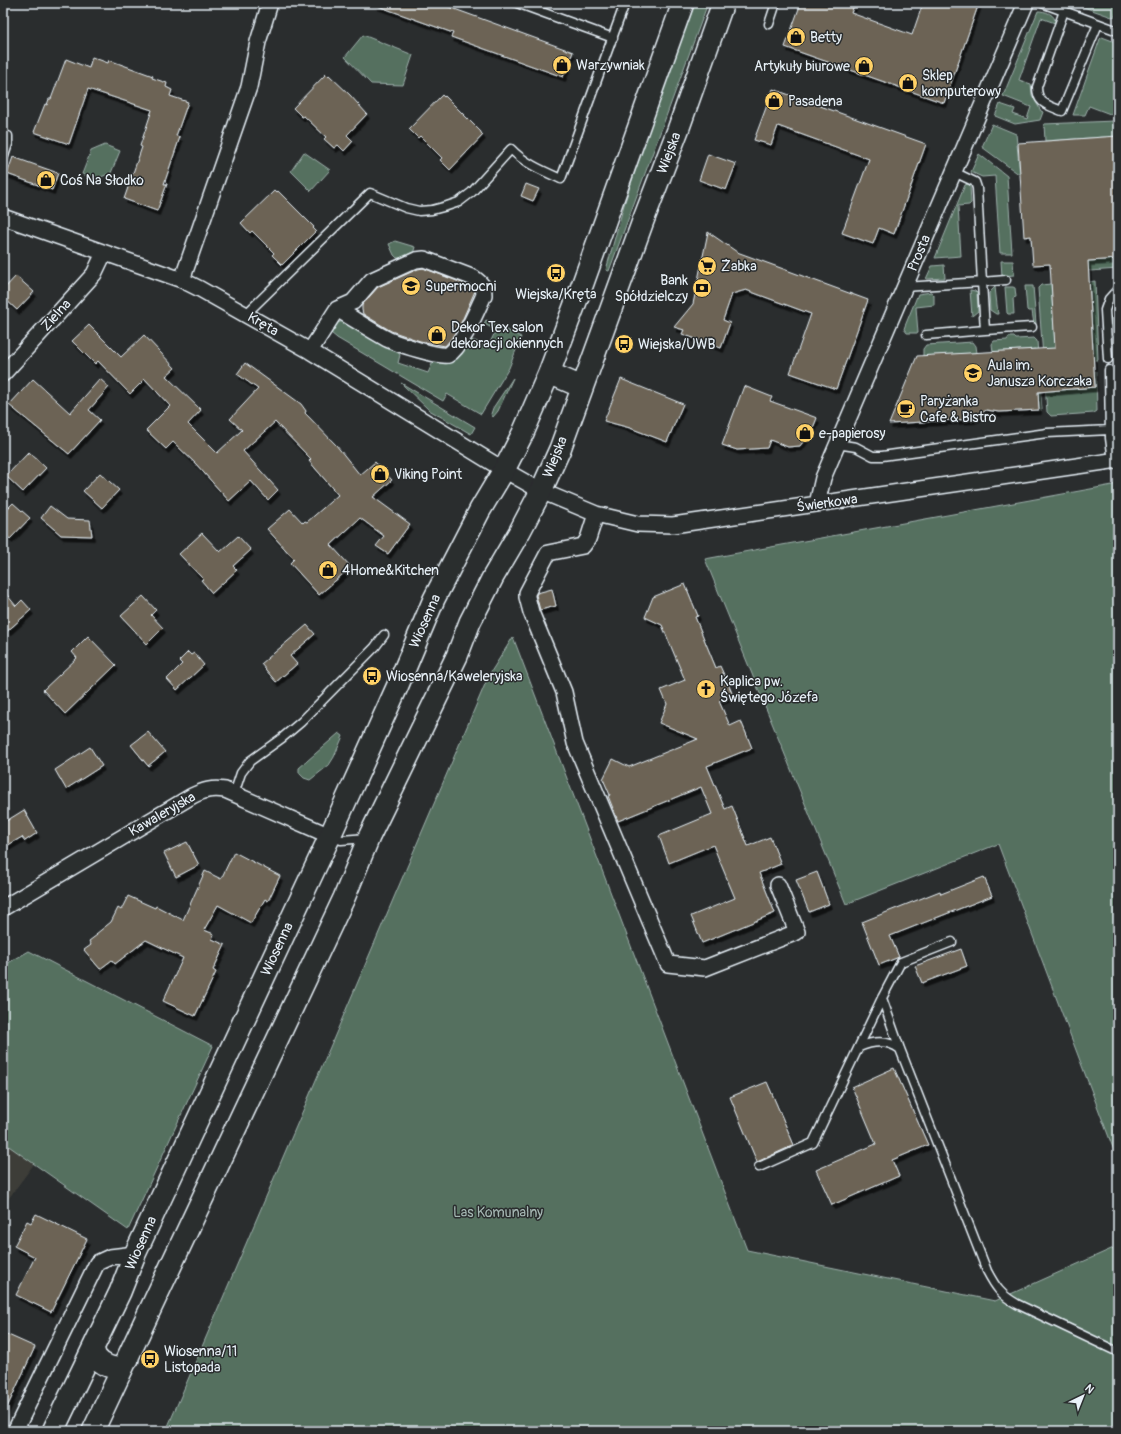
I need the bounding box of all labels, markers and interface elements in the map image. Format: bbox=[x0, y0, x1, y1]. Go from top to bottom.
shop icon: Betty bbox=[785, 26, 807, 48]
place label: Betty bbox=[810, 29, 842, 46]
shop icon: Warzywniak bbox=[551, 54, 573, 76]
shop icon: Artykuły biurowe bbox=[853, 55, 875, 77]
place label: Warzywniak bbox=[576, 57, 645, 74]
place label: Artykuły biurowe bbox=[754, 58, 850, 75]
place label: Sklep komputerowy bbox=[922, 67, 1001, 100]
shop icon: Sklep komputerowy bbox=[897, 72, 919, 94]
shop icon: Pasadena bbox=[763, 90, 785, 112]
place label: Pasadena bbox=[788, 93, 843, 110]
street label: Wiejska bbox=[653, 130, 685, 176]
shop icon: Coś Na Słodko bbox=[35, 169, 57, 191]
place label: Coś Na Słodko bbox=[60, 172, 144, 189]
street label: Prosta bbox=[904, 232, 934, 274]
supermarket icon: Żabka bbox=[696, 255, 718, 277]
place label: Żabka bbox=[721, 258, 757, 275]
bus stop icon: Wiejska/Kręta bbox=[545, 262, 567, 284]
place label: Bank Spółdzielczy bbox=[615, 272, 688, 305]
school or university icon: Supermocni bbox=[400, 275, 422, 297]
bank icon: Bank Spółdzielczy bbox=[691, 277, 713, 299]
place label: Supermocni bbox=[425, 278, 497, 295]
place label: Wiejska/Kręta bbox=[515, 286, 597, 303]
street label: Zielna bbox=[37, 296, 75, 334]
street label: Kręta bbox=[244, 308, 282, 340]
place label: Dekor Tex salon dekoracji okiennych bbox=[451, 319, 563, 352]
shop icon: Dekor Tex salon dekoracji okiennych bbox=[426, 324, 448, 346]
bus stop icon: Wiejska/UWB bbox=[613, 333, 635, 355]
place label: Wiejska/UWB bbox=[638, 336, 715, 353]
place label: Aula im. Janusza Korczaka bbox=[987, 357, 1092, 390]
school or university icon: Aula im. Janusza Korczaka bbox=[962, 362, 984, 384]
place label: Paryżanka Cafe & Bistro bbox=[920, 393, 997, 426]
cafe icon: Paryżanka Cafe & Bistro bbox=[895, 398, 917, 420]
shop icon: e-papierosy bbox=[794, 422, 816, 444]
place label: e-papierosy bbox=[819, 425, 885, 442]
street label: Wiejska bbox=[539, 434, 571, 480]
shop icon: Viking Point bbox=[369, 463, 391, 485]
place label: Viking Point bbox=[394, 466, 462, 483]
street label: Świerkowa bbox=[795, 489, 859, 516]
shop icon: 4Home&Kitchen bbox=[317, 559, 339, 581]
place label: 4Home&Kitchen bbox=[342, 562, 439, 579]
street label: Wiosenna bbox=[406, 591, 444, 651]
bus stop icon: Wiosenna/Kaweleryjska bbox=[361, 665, 383, 687]
place label: Wiosenna/Kaweleryjska bbox=[386, 668, 523, 685]
place label: Kaplica pw. Świętego Józefa bbox=[720, 673, 818, 706]
church icon: Kaplica pw. Świętego Józefa bbox=[695, 678, 717, 700]
street label: Kawaleryjska bbox=[126, 788, 198, 840]
street label: Wiosenna bbox=[257, 919, 297, 979]
park label: Las Komunalny bbox=[453, 1204, 543, 1221]
street label: Wiosenna bbox=[122, 1213, 160, 1273]
place label: Wiosenna/11 Listopada bbox=[164, 1343, 237, 1376]
bus stop icon: Wiosenna/11 Listopada bbox=[139, 1348, 161, 1370]
north arrow bbox=[1063, 1376, 1103, 1416]
text: N bbox=[1082, 1382, 1097, 1397]

